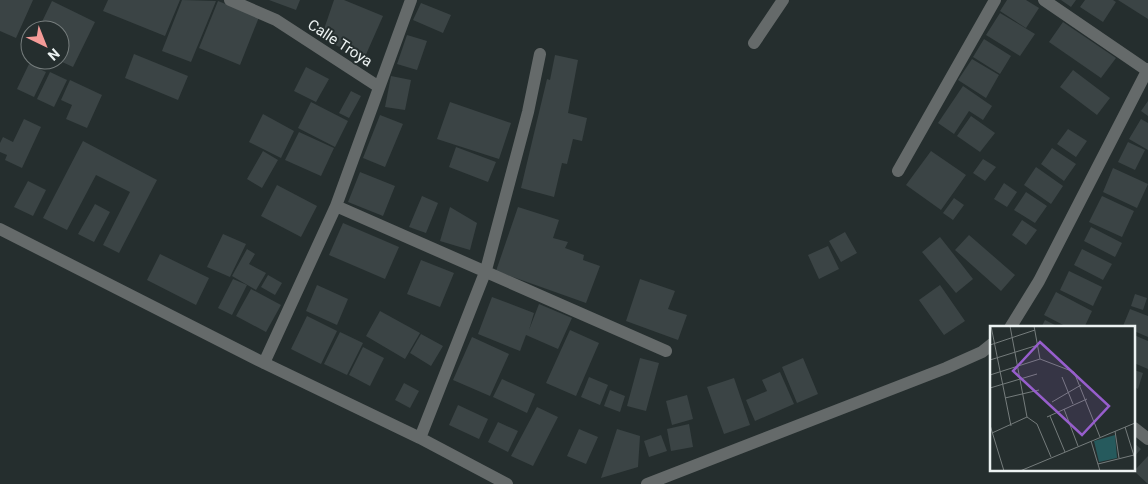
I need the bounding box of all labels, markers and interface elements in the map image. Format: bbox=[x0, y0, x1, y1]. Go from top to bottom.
street label: Calle Troya bbox=[304, 15, 376, 71]
north arrow bbox=[20, 20, 70, 70]
text: N bbox=[45, 45, 63, 64]
inset map bbox=[990, 326, 1136, 472]

